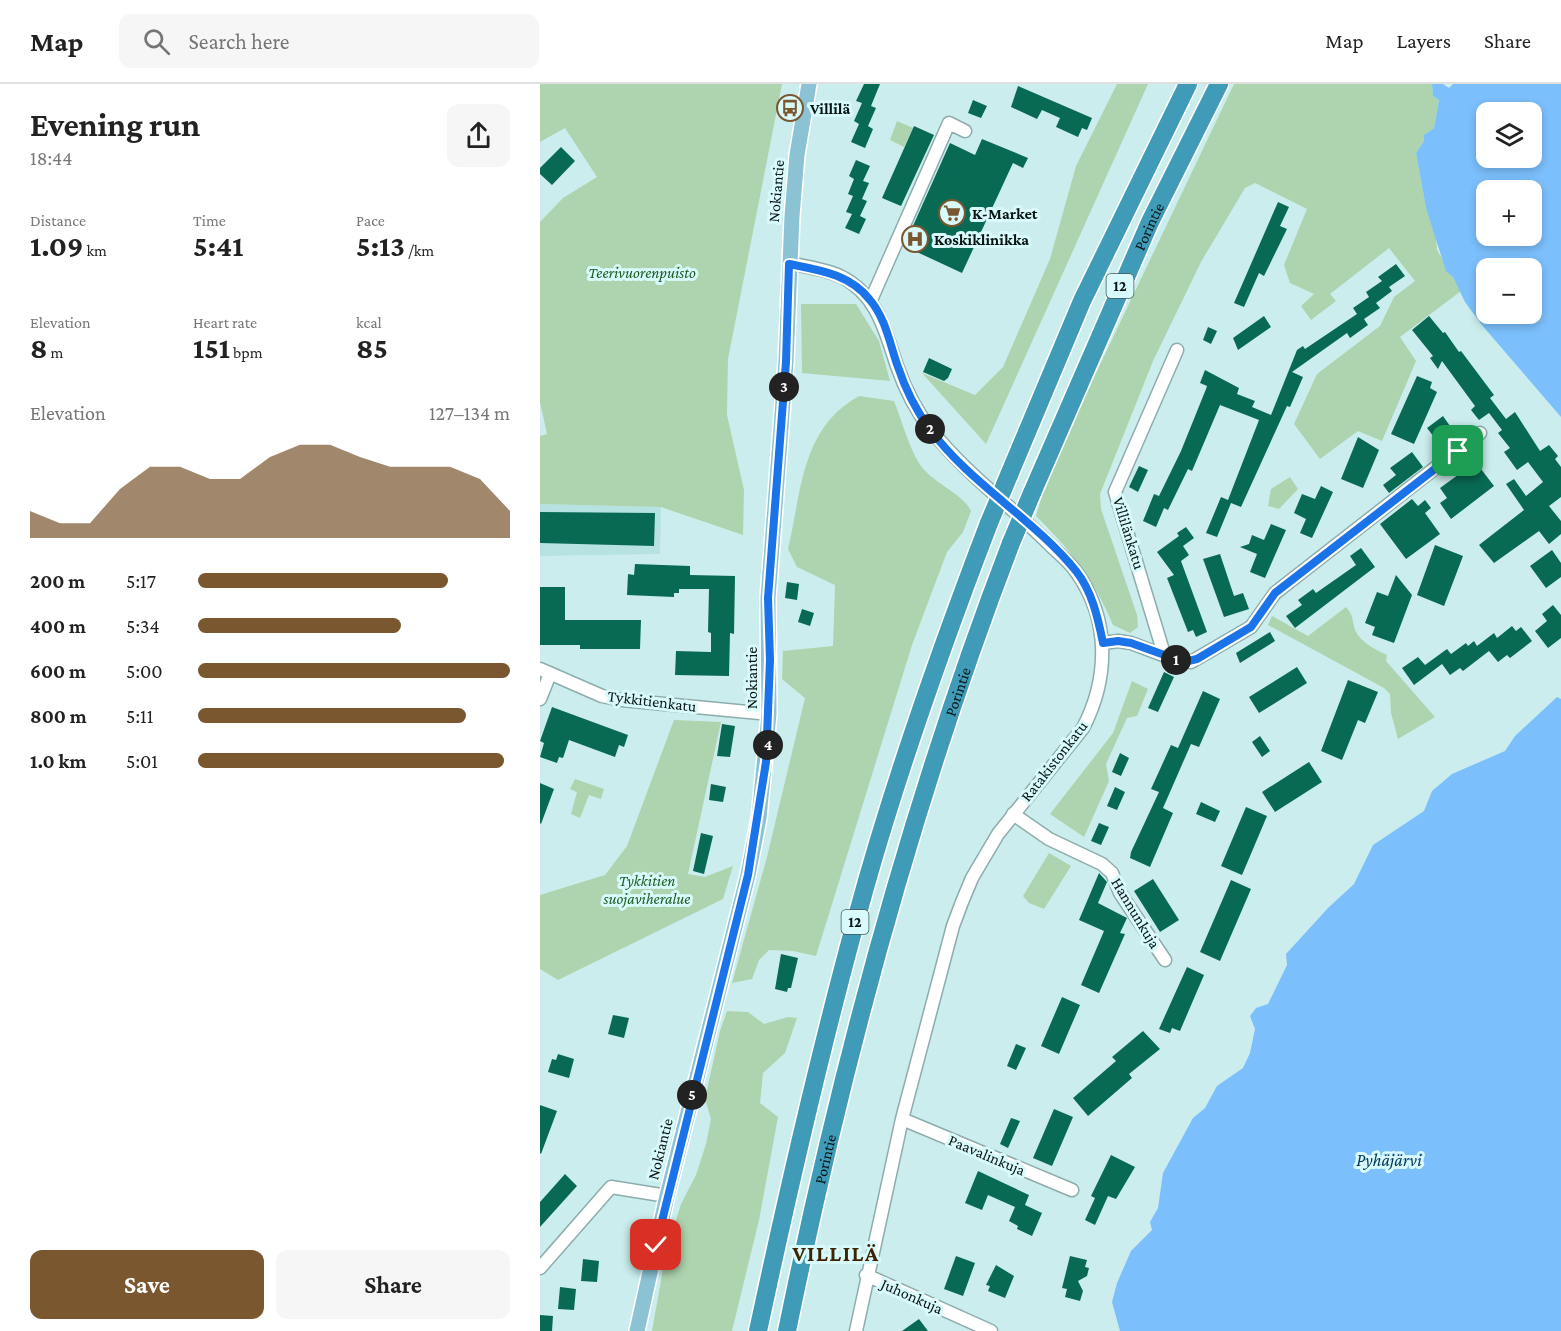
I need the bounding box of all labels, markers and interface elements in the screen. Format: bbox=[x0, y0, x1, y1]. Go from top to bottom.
search box bbox=[119, 14, 539, 68]
icon: search bbox=[140, 25, 173, 58]
text: Map bbox=[30, 26, 83, 57]
text: Search here bbox=[188, 29, 289, 54]
text: Map bbox=[1325, 29, 1364, 53]
text: Layers bbox=[1397, 29, 1451, 53]
text: Share bbox=[1484, 29, 1531, 53]
bus stop icon: Villilä bbox=[775, 93, 805, 123]
place label: Villilä bbox=[809, 100, 850, 117]
map controls bbox=[1476, 102, 1542, 324]
button: layers bbox=[1476, 102, 1542, 168]
button: share bbox=[447, 104, 510, 167]
text: Evening run bbox=[30, 106, 200, 143]
text: 18:44 bbox=[30, 147, 72, 169]
street label: Nokiantie bbox=[765, 159, 787, 223]
button: + bbox=[1476, 180, 1542, 246]
supermarket icon: K-Market bbox=[937, 198, 967, 228]
street label: Porintie bbox=[1130, 200, 1167, 253]
place label: K-Market bbox=[972, 205, 1038, 222]
text: Distance bbox=[30, 212, 86, 229]
text: Time bbox=[193, 212, 226, 229]
text: Pace bbox=[356, 212, 385, 229]
hospital icon: Koskiklinikka bbox=[900, 224, 930, 254]
text: 1.09 bbox=[30, 229, 83, 262]
text: 5:41 bbox=[193, 229, 243, 262]
text: 5:13 bbox=[356, 229, 405, 262]
place label: Koskiklinikka bbox=[934, 231, 1029, 248]
text: km bbox=[83, 242, 107, 259]
text: /km bbox=[405, 242, 434, 259]
button: − bbox=[1476, 258, 1542, 324]
park label: Teerivuorenpuisto bbox=[588, 264, 696, 282]
road number: 12 bbox=[1106, 274, 1134, 298]
text: Elevation bbox=[30, 314, 91, 331]
text: Heart rate bbox=[193, 314, 257, 331]
text: kcal bbox=[356, 314, 382, 331]
text: 8 bbox=[30, 331, 47, 364]
text: 151 bbox=[193, 331, 230, 364]
text: 85 bbox=[356, 331, 388, 364]
text: m bbox=[47, 344, 63, 361]
text: bpm bbox=[230, 344, 262, 361]
pin: 3 bbox=[769, 372, 799, 402]
text: 3 bbox=[780, 378, 788, 395]
text: Elevation bbox=[30, 402, 106, 424]
text: 127–134 m bbox=[429, 402, 510, 424]
pin: 2 bbox=[915, 414, 945, 444]
text: 2 bbox=[926, 420, 934, 437]
pin bbox=[1432, 425, 1483, 476]
icon: arrive bbox=[1441, 434, 1474, 467]
street label: Villilänkatu bbox=[1110, 495, 1148, 572]
text: 200 m bbox=[30, 570, 85, 592]
text: 5:17 bbox=[126, 570, 156, 592]
text: 400 m bbox=[30, 615, 86, 637]
text: 5:34 bbox=[126, 615, 160, 637]
pin: 1 bbox=[1161, 645, 1191, 675]
street label: Nokiantie bbox=[743, 647, 760, 709]
text: 1 bbox=[1173, 651, 1179, 668]
text: 600 m bbox=[30, 660, 86, 682]
text: 5:00 bbox=[126, 660, 163, 682]
street label: Porintie bbox=[941, 665, 973, 718]
street label: Tykkitienkatu bbox=[606, 687, 698, 716]
text: 800 m bbox=[30, 705, 87, 727]
text: 5:11 bbox=[126, 705, 153, 727]
street label: Ratakistonkatu bbox=[1017, 717, 1091, 805]
pin: 4 bbox=[753, 730, 783, 760]
text: 4 bbox=[764, 736, 772, 753]
text: 1.0 km bbox=[30, 750, 86, 772]
text: 5:01 bbox=[126, 750, 158, 772]
park label: Tykkitien suojaviheralue bbox=[603, 872, 690, 908]
street label: Hannunkuja bbox=[1107, 875, 1164, 953]
road number: 12 bbox=[842, 910, 868, 934]
pin: 5 bbox=[677, 1080, 707, 1110]
text: 5 bbox=[688, 1086, 696, 1103]
street label: Nokiantie bbox=[644, 1117, 676, 1181]
street label: Paavalinkuja bbox=[946, 1131, 1028, 1180]
street label: Porintie bbox=[811, 1132, 839, 1186]
water label: Pyhäjärvi bbox=[1356, 1150, 1422, 1171]
pin bbox=[630, 1219, 681, 1270]
icon: check bbox=[639, 1228, 672, 1261]
district label: VILLILÄ bbox=[791, 1241, 880, 1266]
button: Save bbox=[30, 1250, 264, 1319]
button: Share bbox=[276, 1250, 510, 1319]
street label: Juhonkuja bbox=[876, 1274, 946, 1318]

